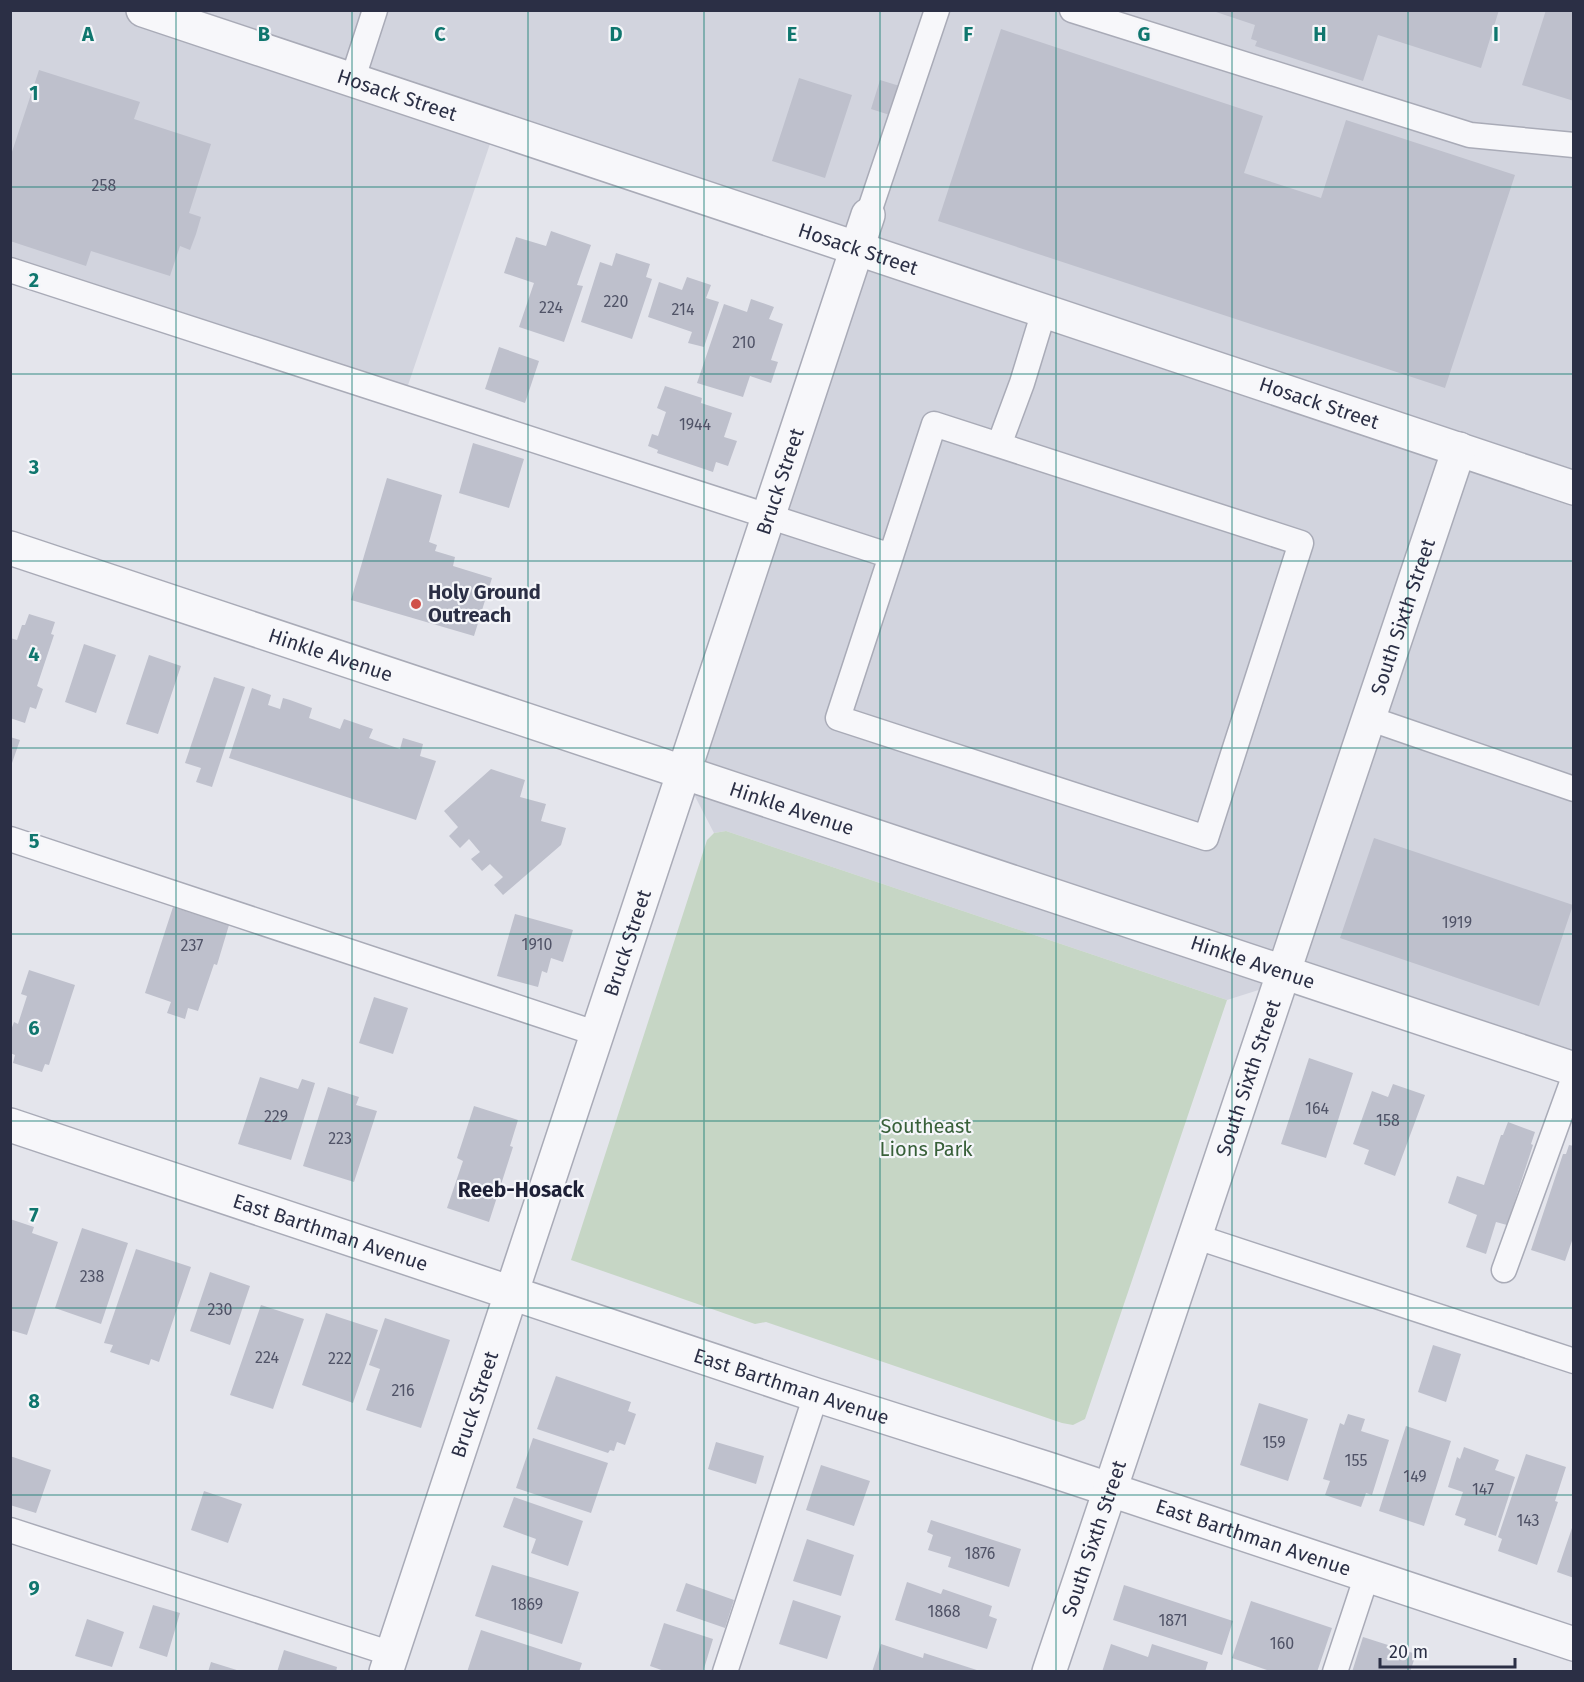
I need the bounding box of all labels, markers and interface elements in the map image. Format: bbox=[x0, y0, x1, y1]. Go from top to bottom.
text: A bbox=[81, 22, 95, 46]
text: B bbox=[258, 22, 270, 46]
text: C bbox=[434, 22, 446, 46]
text: D bbox=[609, 22, 623, 46]
text: E bbox=[787, 22, 797, 46]
text: F bbox=[963, 22, 973, 46]
text: G bbox=[1138, 22, 1150, 46]
text: H bbox=[1313, 22, 1327, 46]
text: I bbox=[1493, 22, 1499, 46]
street label: Hosack Street bbox=[334, 64, 461, 126]
text: 1 bbox=[29, 81, 39, 105]
house number: 258 bbox=[92, 176, 117, 195]
street label: Hosack Street bbox=[795, 218, 922, 280]
text: 2 bbox=[29, 268, 39, 292]
house number: 220 bbox=[604, 292, 628, 311]
house number: 224 bbox=[539, 298, 563, 317]
house number: 214 bbox=[672, 300, 695, 319]
house number: 210 bbox=[732, 333, 756, 352]
street label: Hosack Street bbox=[1256, 372, 1383, 434]
house number: 1944 bbox=[679, 415, 712, 434]
street label: Bruck Street bbox=[751, 424, 809, 538]
text: 3 bbox=[28, 455, 39, 479]
street label: South Sixth Street bbox=[1365, 535, 1440, 698]
place label: Holy Ground Outreach bbox=[428, 580, 541, 627]
marker: Holy Ground Outreach bbox=[409, 597, 423, 611]
street label: Hinkle Avenue bbox=[265, 623, 396, 687]
text: 4 bbox=[28, 642, 40, 666]
street label: Hinkle Avenue bbox=[726, 777, 857, 840]
text: 5 bbox=[29, 829, 40, 853]
street label: Bruck Street bbox=[598, 886, 656, 999]
house number: 1919 bbox=[1442, 913, 1472, 932]
street label: Hinkle Avenue bbox=[1188, 930, 1318, 994]
house number: 1910 bbox=[522, 935, 552, 954]
house number: 237 bbox=[181, 936, 203, 955]
street label: South Sixth Street bbox=[1211, 996, 1286, 1159]
text: 6 bbox=[28, 1016, 40, 1040]
house number: 164 bbox=[1305, 1099, 1329, 1118]
house number: 229 bbox=[264, 1107, 288, 1126]
house number: 158 bbox=[1376, 1111, 1400, 1130]
park label: Southeast Lions Park bbox=[880, 1114, 973, 1161]
house number: 223 bbox=[328, 1129, 352, 1148]
district label: Reeb-Hosack bbox=[458, 1177, 585, 1203]
street label: East Barthman Avenue bbox=[230, 1189, 431, 1276]
text: 7 bbox=[29, 1203, 39, 1227]
house number: 238 bbox=[80, 1267, 105, 1286]
house number: 230 bbox=[208, 1300, 232, 1319]
street label: East Barthman Avenue bbox=[691, 1343, 892, 1430]
street label: Bruck Street bbox=[446, 1347, 504, 1461]
house number: 224 bbox=[255, 1348, 279, 1367]
house number: 222 bbox=[328, 1349, 352, 1368]
house number: 216 bbox=[392, 1381, 414, 1400]
text: 8 bbox=[28, 1389, 40, 1413]
house number: 159 bbox=[1262, 1433, 1286, 1452]
house number: 155 bbox=[1345, 1451, 1367, 1470]
street label: South Sixth Street bbox=[1056, 1456, 1131, 1620]
house number: 149 bbox=[1403, 1467, 1427, 1486]
house number: 147 bbox=[1472, 1480, 1494, 1499]
street label: East Barthman Avenue bbox=[1153, 1494, 1354, 1581]
house number: 143 bbox=[1516, 1511, 1540, 1530]
house number: 1876 bbox=[965, 1544, 995, 1563]
text: 9 bbox=[28, 1576, 40, 1600]
house number: 1869 bbox=[511, 1595, 543, 1614]
house number: 1868 bbox=[927, 1602, 961, 1621]
house number: 1871 bbox=[1158, 1611, 1188, 1630]
scale bar bbox=[1380, 1631, 1515, 1669]
house number: 160 bbox=[1270, 1634, 1294, 1653]
text: 20 m bbox=[1389, 1641, 1428, 1663]

